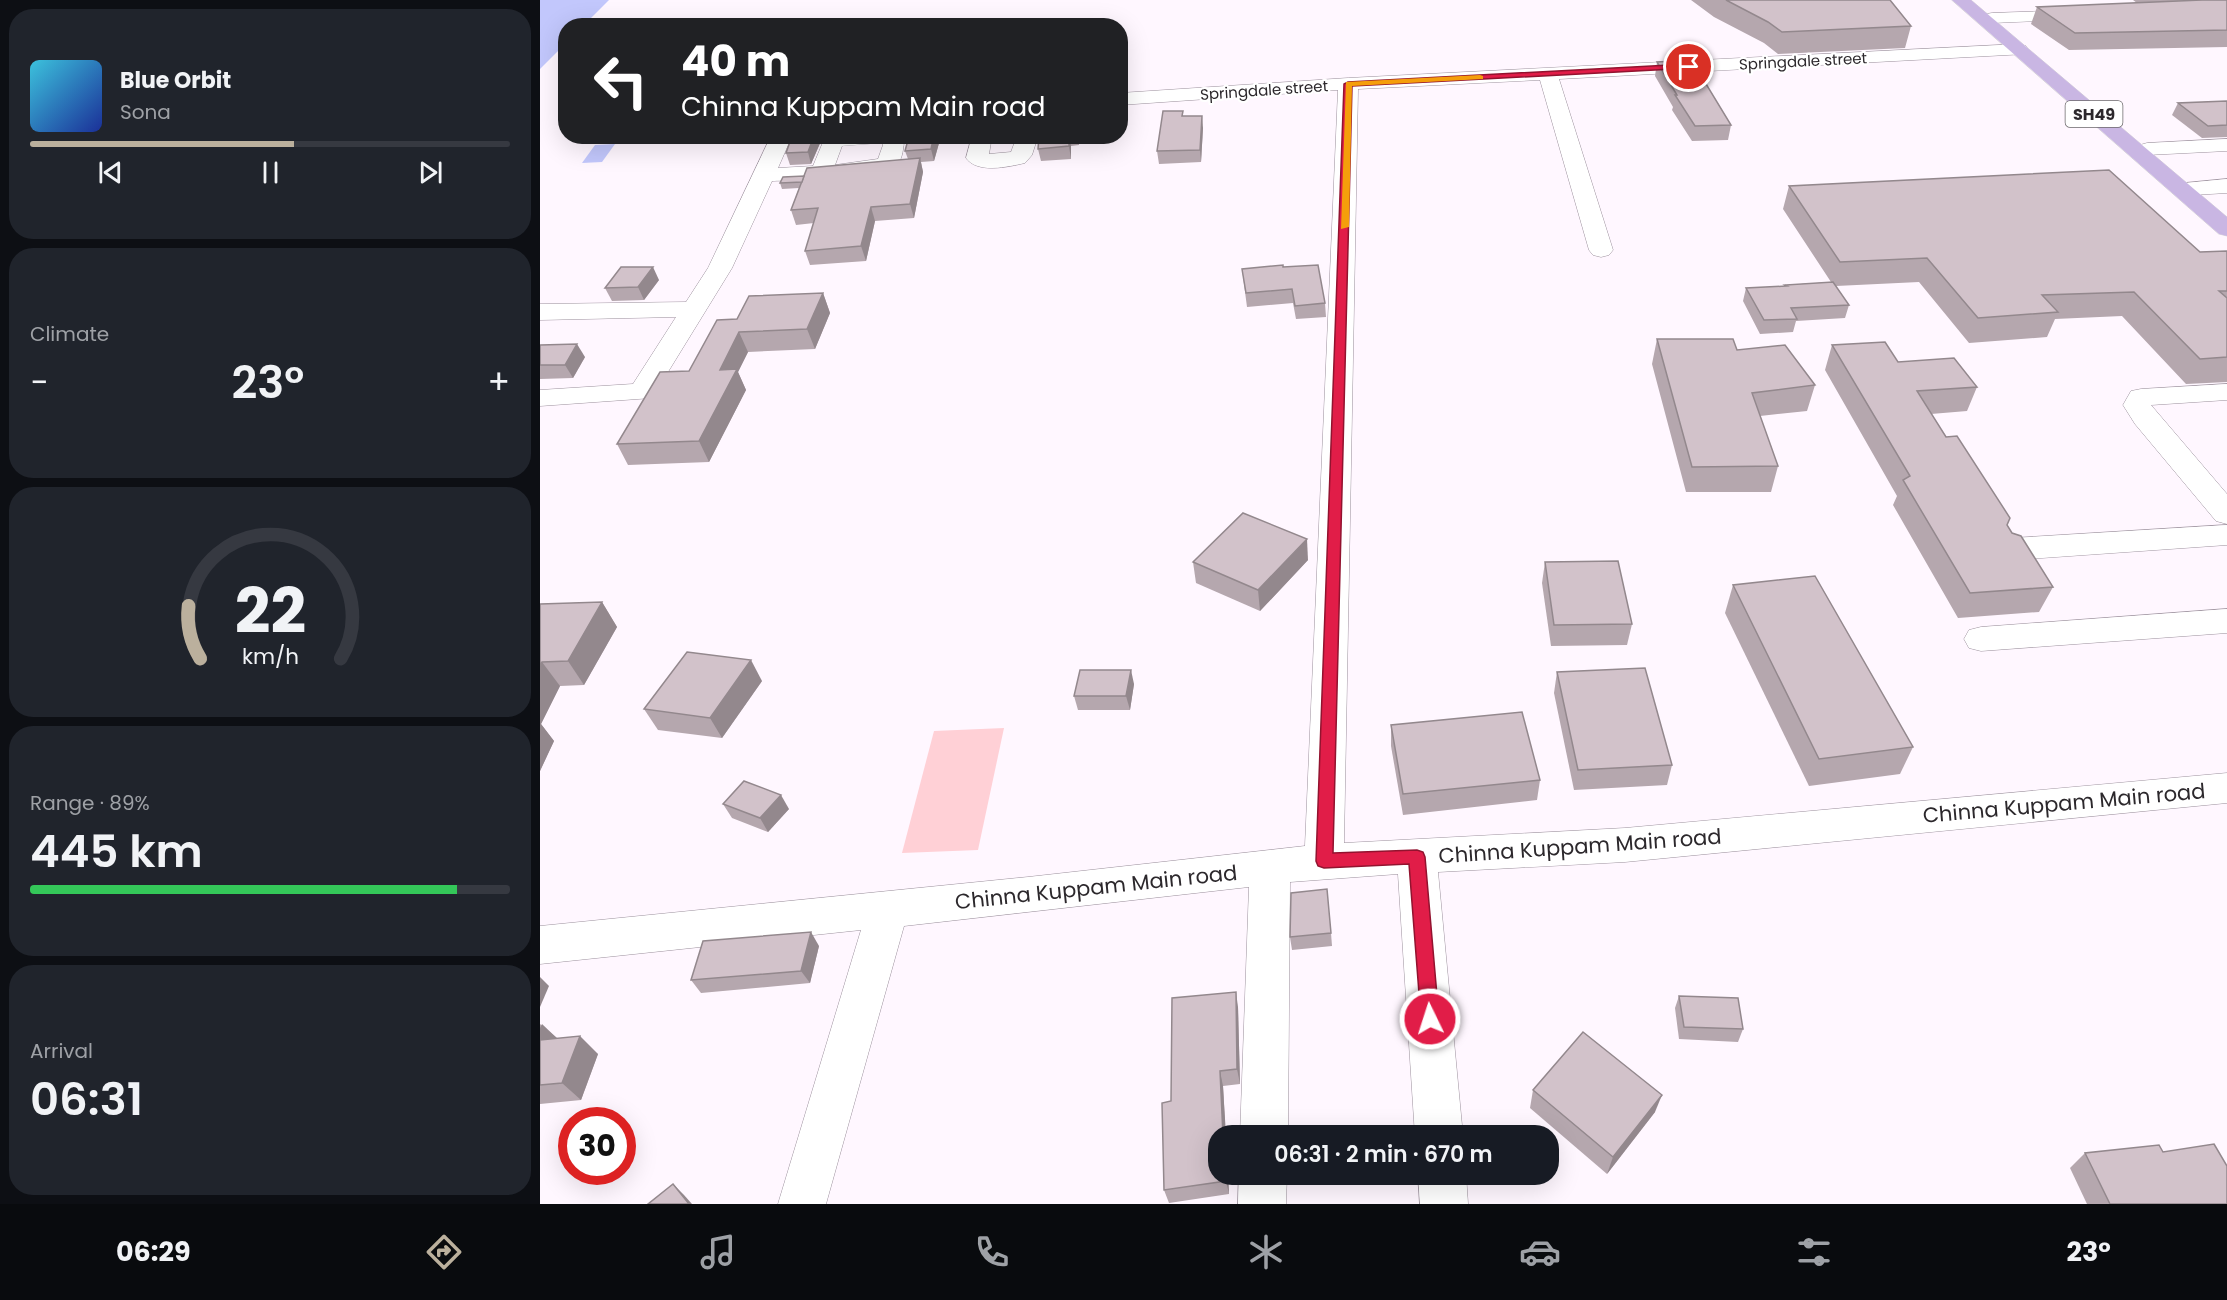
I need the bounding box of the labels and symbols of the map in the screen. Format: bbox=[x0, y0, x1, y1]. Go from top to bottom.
pin bbox=[1663, 41, 1714, 92]
street label: Springdale street bbox=[1738, 47, 1868, 75]
street label: Springdale street bbox=[1199, 75, 1329, 105]
road number: SH49 bbox=[2066, 101, 2122, 127]
street label: Chinna Kuppam Main road bbox=[1922, 776, 2206, 830]
street label: Chinna Kuppam Main road bbox=[1438, 822, 1722, 870]
street label: Chinna Kuppam Main road bbox=[954, 858, 1238, 916]
position arrow bbox=[1398, 987, 1462, 1051]
speed limit sign: 30 bbox=[558, 1107, 636, 1185]

